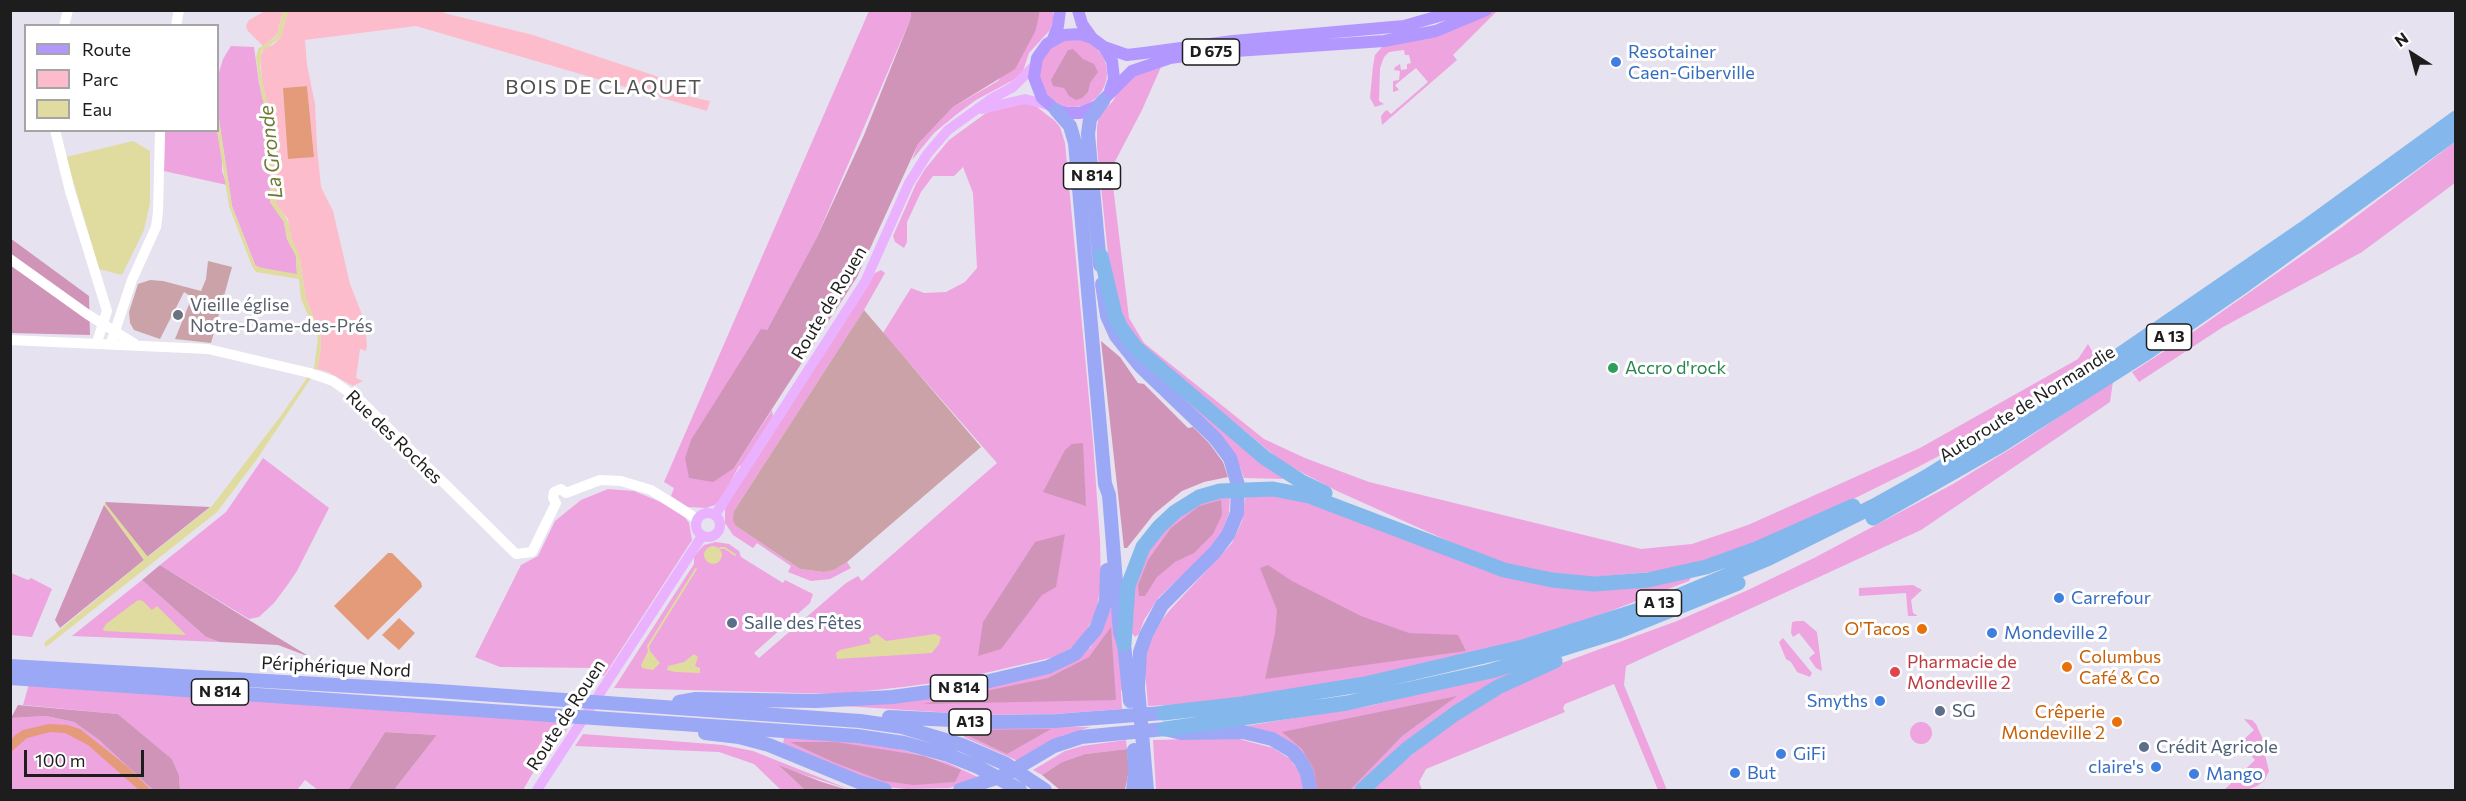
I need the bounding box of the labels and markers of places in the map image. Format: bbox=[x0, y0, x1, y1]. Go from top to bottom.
place label: Resotainer Caen-Giberville bbox=[1628, 41, 1755, 84]
marker: Resotainer Caen-Giberville bbox=[1609, 55, 1623, 69]
place label: Vieille église Notre-Dame-des-Prés bbox=[190, 294, 373, 336]
marker: Vieille église Notre-Dame-des-Prés bbox=[171, 308, 185, 322]
place label: Accro d'rock bbox=[1625, 357, 1726, 379]
marker: Accro d'rock bbox=[1606, 361, 1620, 375]
place label: Carrefour bbox=[2071, 587, 2151, 609]
marker: Carrefour bbox=[2052, 591, 2066, 605]
place label: Salle des Fêtes bbox=[744, 612, 862, 634]
marker: Salle des Fêtes bbox=[725, 616, 739, 630]
place label: O'Tacos bbox=[1845, 618, 1910, 640]
marker: O'Tacos bbox=[1915, 622, 1929, 636]
place label: Mondeville 2 bbox=[2004, 622, 2108, 644]
marker: Mondeville 2 bbox=[1985, 626, 1999, 640]
place label: Columbus Café & Co bbox=[2079, 646, 2161, 688]
place label: Pharmacie de Mondeville 2 bbox=[1907, 651, 2017, 694]
marker: Columbus Café & Co bbox=[2060, 660, 2074, 674]
marker: Pharmacie de Mondeville 2 bbox=[1888, 665, 1902, 679]
place label: Smyths bbox=[1807, 690, 1868, 712]
marker: Smyths bbox=[1873, 694, 1887, 708]
place label: SG bbox=[1952, 700, 1976, 722]
place label: Crêperie Mondeville 2 bbox=[2001, 701, 2105, 744]
marker: SG bbox=[1933, 704, 1947, 718]
marker: Crêperie Mondeville 2 bbox=[2110, 715, 2124, 729]
place label: Crédit Agricole bbox=[2156, 736, 2278, 758]
marker: Crédit Agricole bbox=[2137, 740, 2151, 754]
place label: GiFi bbox=[1793, 743, 1826, 765]
marker: GiFi bbox=[1774, 747, 1788, 761]
place label: claire's bbox=[2088, 756, 2144, 778]
marker: claire's bbox=[2149, 760, 2163, 774]
place label: But bbox=[1747, 762, 1776, 784]
place label: Mango bbox=[2206, 763, 2263, 785]
marker: But bbox=[1728, 766, 1742, 780]
marker: Mango bbox=[2187, 767, 2201, 781]

